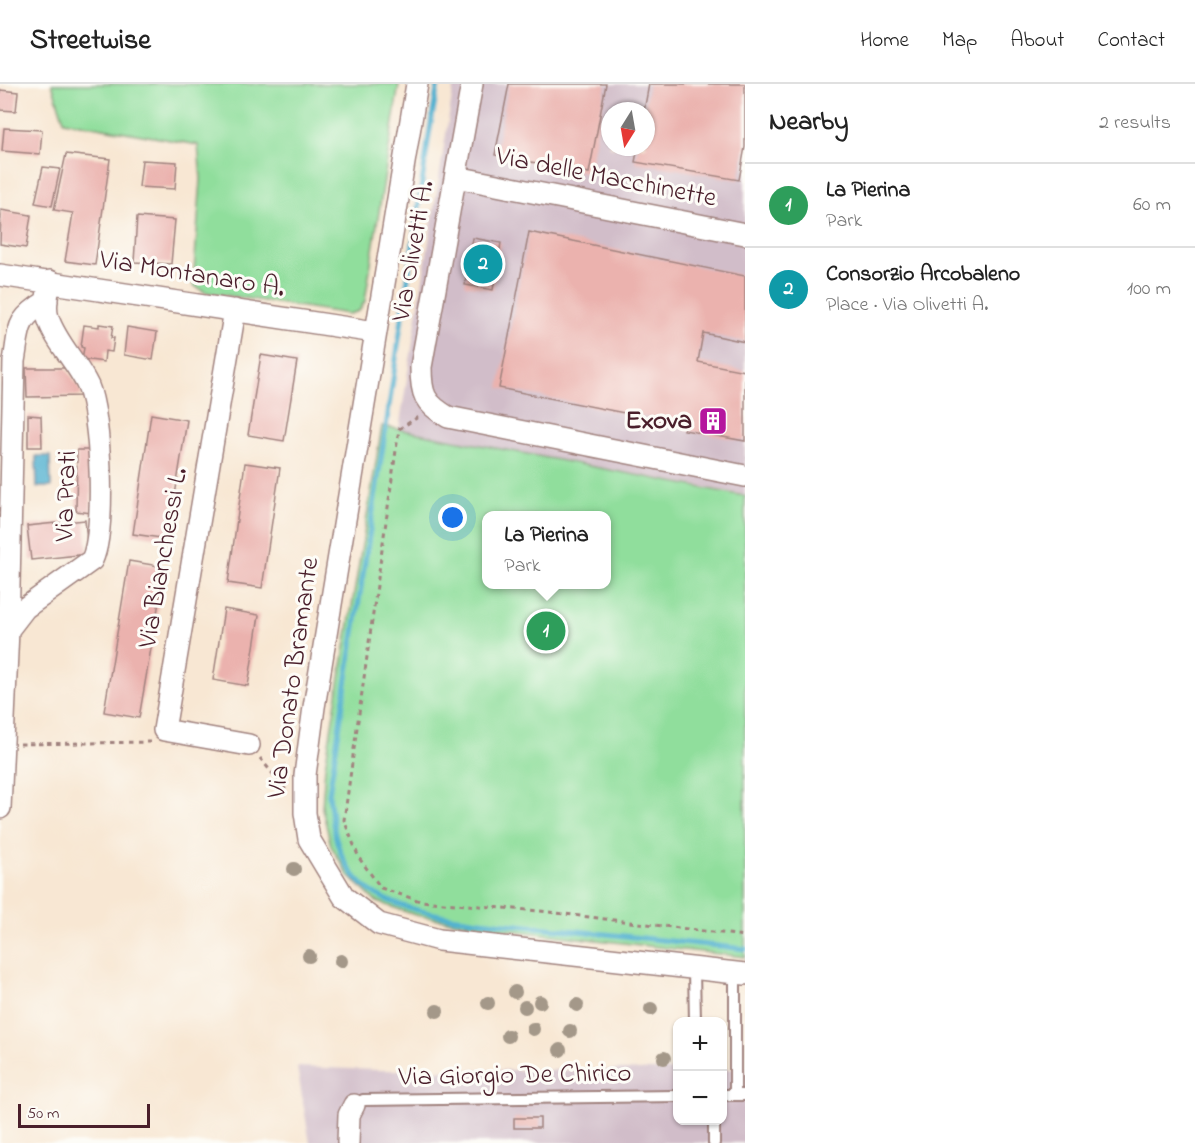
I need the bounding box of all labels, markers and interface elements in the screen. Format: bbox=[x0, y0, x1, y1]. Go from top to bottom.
text: Streetwise bbox=[30, 21, 151, 62]
text: Home bbox=[860, 26, 909, 56]
text: Map bbox=[942, 26, 977, 56]
text: About bbox=[1010, 26, 1064, 56]
text: Contact bbox=[1097, 26, 1165, 56]
north arrow bbox=[601, 102, 655, 156]
text: Nearby bbox=[769, 104, 848, 142]
text: 2 results bbox=[1099, 109, 1171, 138]
street label: Via delle Macchinette bbox=[492, 137, 720, 219]
text: La Pierina bbox=[826, 175, 910, 207]
street label: Via Olivetti A. bbox=[382, 177, 446, 326]
text: 1 bbox=[785, 191, 792, 220]
text: 60 m bbox=[1133, 191, 1171, 220]
text: Park bbox=[826, 207, 862, 236]
street label: Via Montanaro A. bbox=[96, 241, 287, 309]
pin: 2 bbox=[464, 242, 502, 286]
text: Consorzio Arcobaleno bbox=[826, 259, 1020, 291]
text: 2 bbox=[784, 275, 793, 304]
text: 100 m bbox=[1127, 275, 1171, 304]
text: Place · Via Olivetti A. bbox=[826, 291, 988, 320]
place label: Exova bbox=[625, 402, 692, 441]
building icon: Exova bbox=[697, 405, 729, 437]
street label: Via Prati bbox=[46, 450, 88, 543]
street label: Via Bianchessi L. bbox=[129, 465, 199, 652]
your location bbox=[438, 503, 467, 532]
popup bbox=[482, 511, 611, 589]
text: La Pierina bbox=[504, 520, 589, 552]
text: Park bbox=[504, 552, 541, 581]
street label: Via Donato Bramante bbox=[258, 554, 330, 802]
pin: 1 bbox=[526, 608, 566, 654]
map controls bbox=[673, 1017, 727, 1125]
button: + bbox=[673, 1017, 727, 1071]
street label: Via Giorgio De Chirico bbox=[397, 1054, 632, 1098]
button: − bbox=[673, 1071, 727, 1125]
scale bar bbox=[18, 1101, 150, 1128]
text: 50 m bbox=[27, 1102, 59, 1126]

